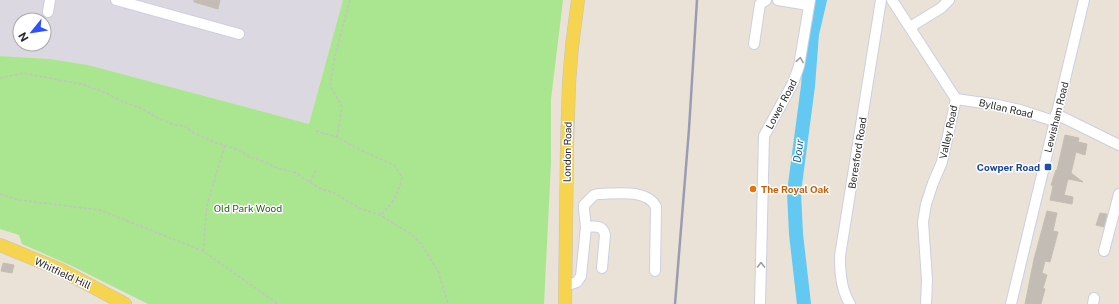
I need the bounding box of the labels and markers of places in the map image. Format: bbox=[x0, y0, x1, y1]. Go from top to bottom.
place label: Cowper Road bbox=[977, 161, 1040, 173]
marker: Cowper Road bbox=[1043, 162, 1053, 172]
place label: The Royal Oak bbox=[761, 183, 829, 195]
marker: The Royal Oak bbox=[748, 184, 758, 194]

